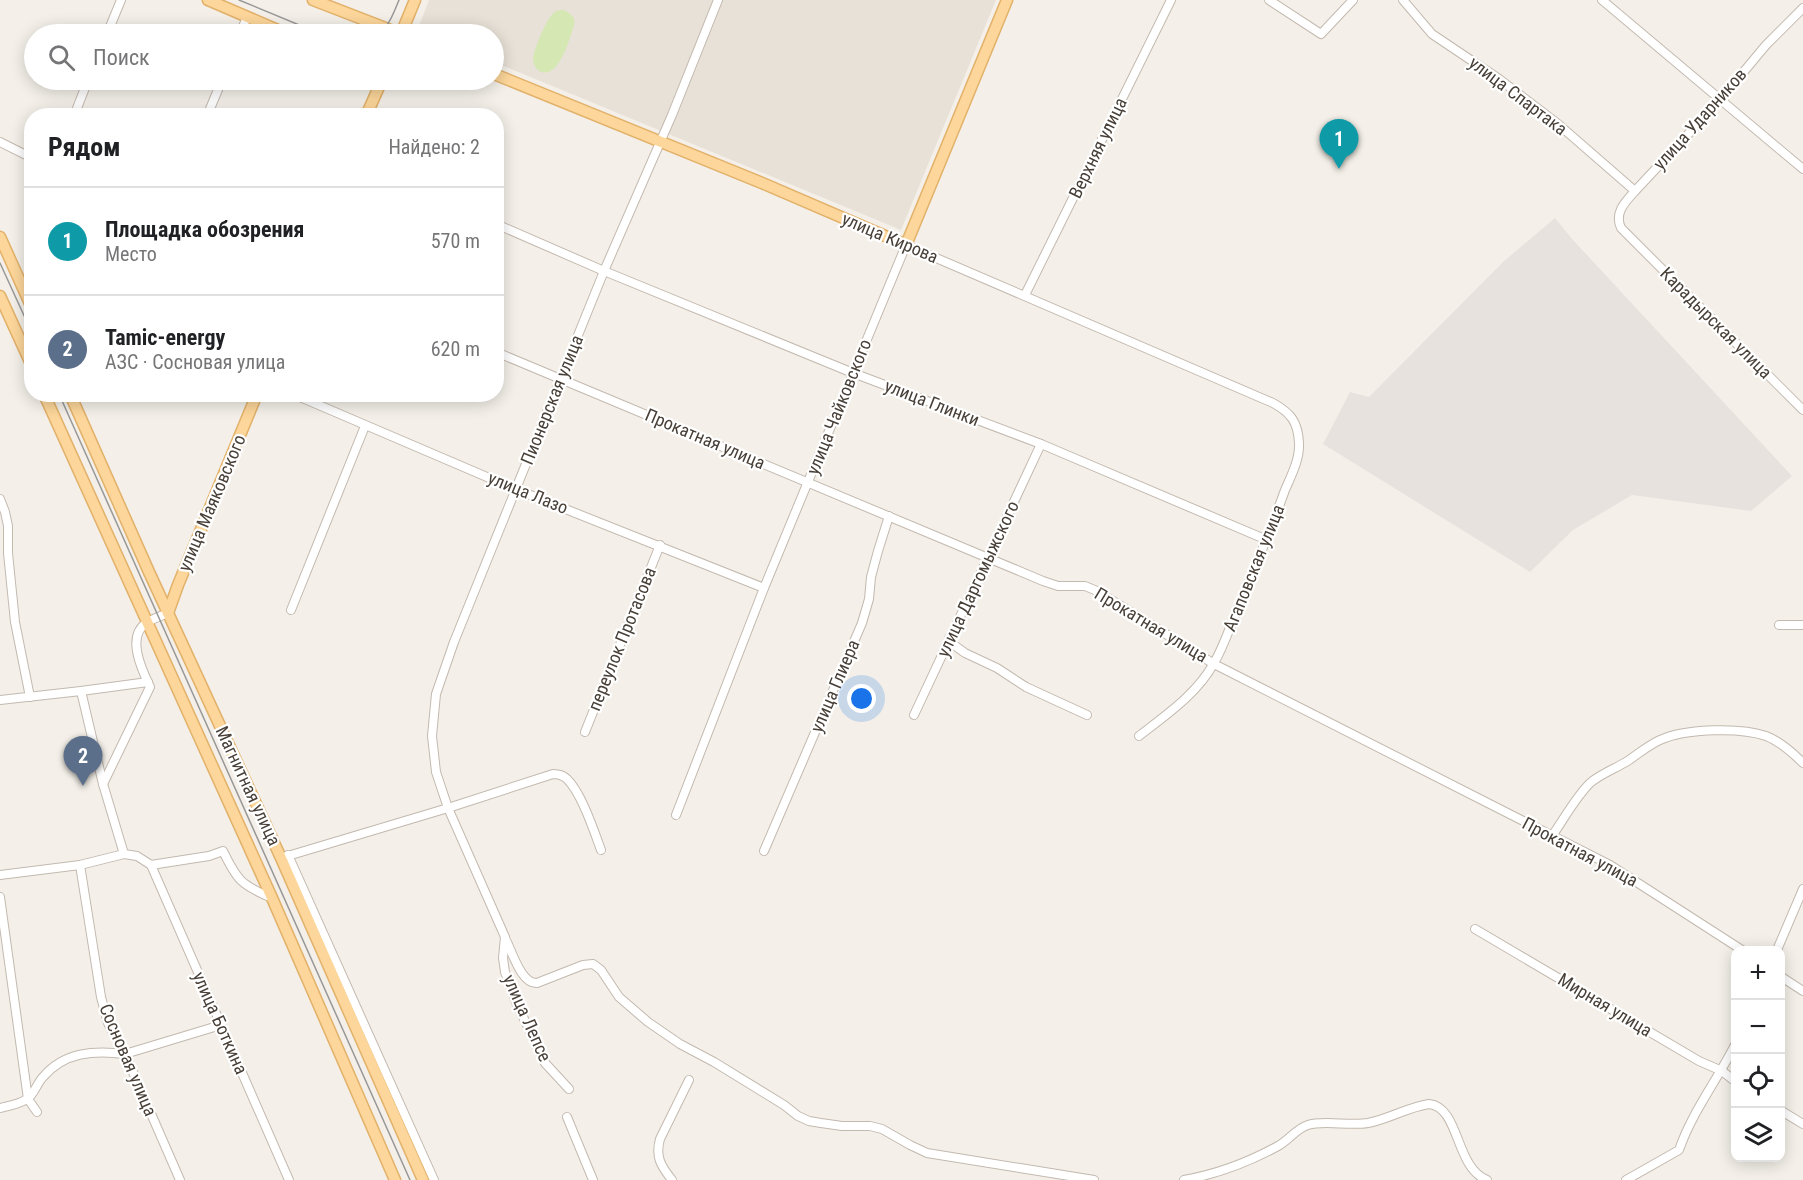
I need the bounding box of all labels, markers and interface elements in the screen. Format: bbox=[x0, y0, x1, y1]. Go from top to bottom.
search box bbox=[24, 24, 504, 90]
icon: search bbox=[45, 41, 78, 74]
text: Поиск bbox=[93, 45, 150, 70]
street label: улица Спартака bbox=[1465, 52, 1571, 139]
street label: улица Ударников bbox=[1649, 64, 1751, 174]
street label: Верхняя улица bbox=[1064, 94, 1131, 201]
pin: 1 bbox=[1320, 120, 1358, 169]
text: Рядом bbox=[48, 132, 120, 162]
text: Найдено: 2 bbox=[388, 135, 480, 159]
street label: улица Кирова bbox=[839, 208, 941, 267]
text: Площадка обозрения bbox=[105, 217, 304, 242]
text: 1 bbox=[62, 229, 73, 253]
text: 570 m bbox=[431, 229, 480, 253]
text: Место bbox=[105, 242, 157, 266]
street label: Карадырская улица bbox=[1656, 263, 1776, 383]
text: Tamic-energy bbox=[105, 325, 225, 350]
street label: Пионерская улица bbox=[516, 332, 587, 468]
street label: улица Чайковского bbox=[802, 336, 875, 478]
text: 2 bbox=[62, 337, 73, 361]
text: 620 m bbox=[431, 337, 480, 361]
text: АЗС · Сосновая улица bbox=[105, 350, 285, 374]
street label: улица Глинки bbox=[882, 375, 982, 430]
street label: Прокатная улица bbox=[642, 404, 768, 473]
street label: улица Маяковского bbox=[173, 431, 250, 574]
street label: улица Лазо bbox=[485, 467, 571, 518]
street label: улица Даргомыжского bbox=[932, 497, 1023, 660]
street label: Агаповская улица bbox=[1219, 501, 1289, 634]
street label: переулок Протасова bbox=[583, 564, 660, 714]
street label: Прокатная улица bbox=[1091, 583, 1212, 667]
street label: улица Глиера bbox=[806, 636, 863, 735]
your location bbox=[847, 684, 876, 713]
street label: Магнитная улица bbox=[212, 723, 285, 849]
pin: 2 bbox=[64, 736, 103, 786]
street label: Прокатная улица bbox=[1519, 812, 1642, 891]
map controls bbox=[1731, 946, 1785, 1162]
button: + bbox=[1731, 946, 1785, 1000]
street label: улица Боткина bbox=[189, 968, 252, 1077]
street label: Мирная улица bbox=[1555, 968, 1656, 1041]
street label: улица Лепсе bbox=[499, 971, 556, 1065]
button: − bbox=[1731, 1000, 1785, 1054]
street label: Сосновая улица bbox=[95, 1001, 162, 1119]
button: locate bbox=[1731, 1054, 1785, 1108]
button: layers bbox=[1731, 1108, 1785, 1162]

